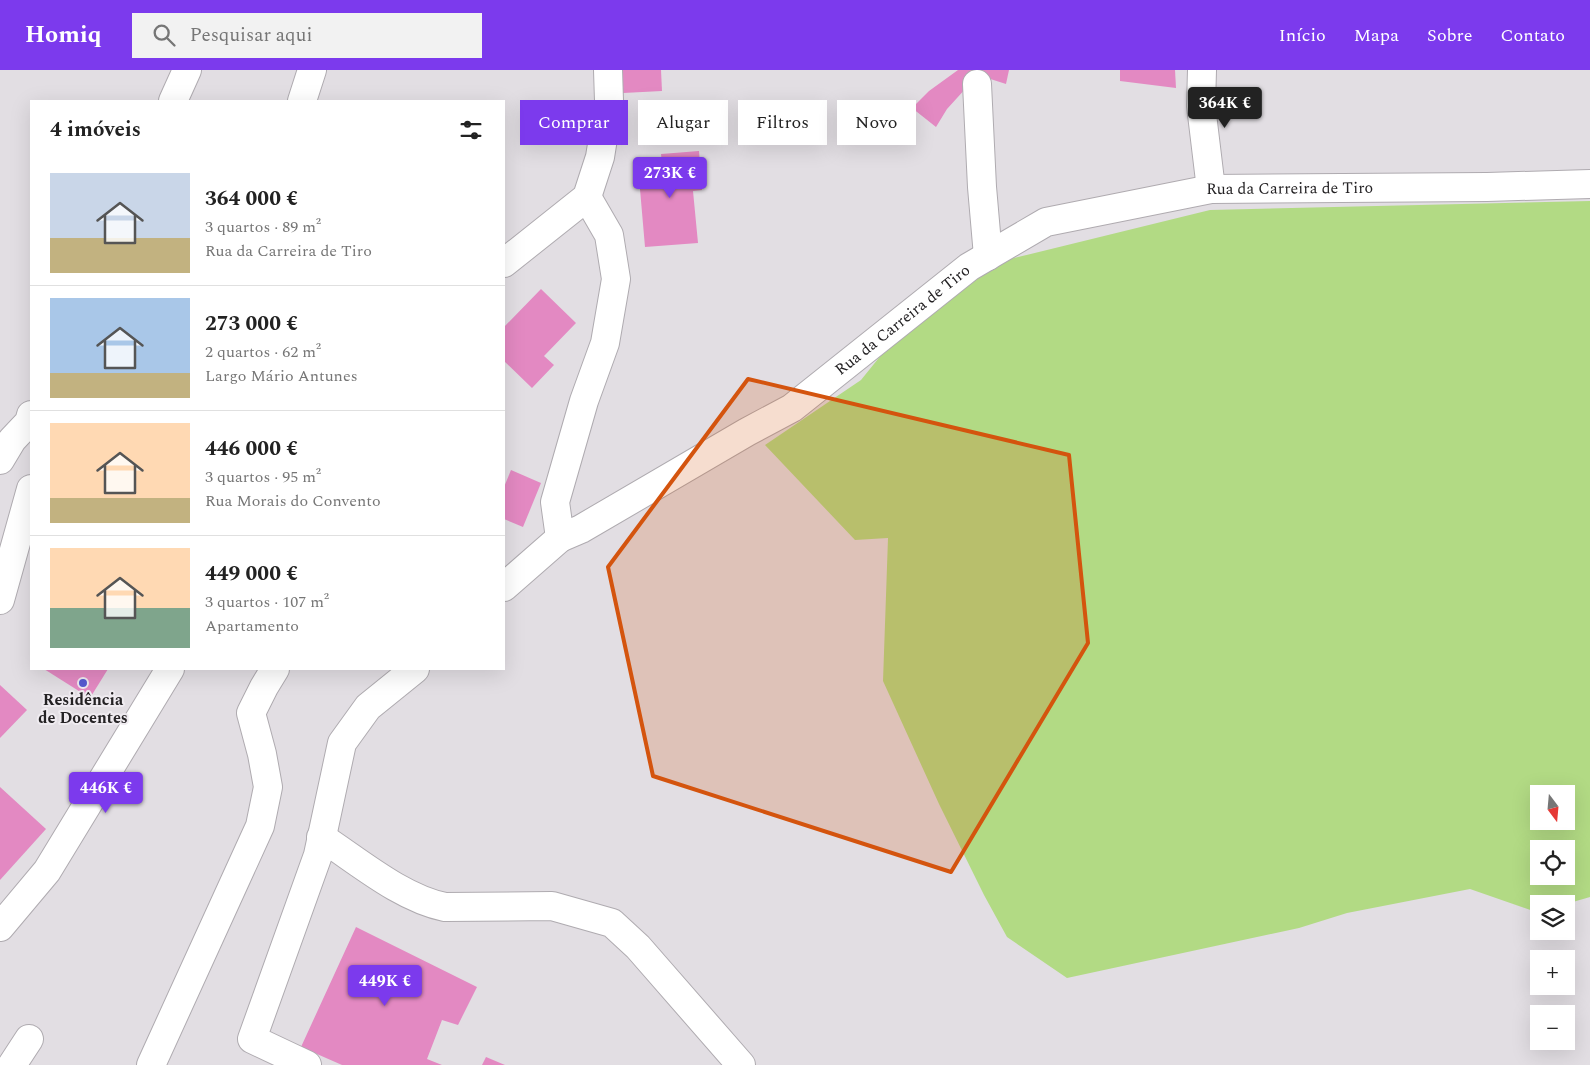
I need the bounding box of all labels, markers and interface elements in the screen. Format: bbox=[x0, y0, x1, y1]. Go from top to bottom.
search box bbox=[132, 13, 482, 58]
text: Homiq bbox=[25, 17, 102, 53]
icon: search bbox=[150, 21, 178, 49]
text: Pesquisar aqui bbox=[190, 21, 312, 50]
text: Início bbox=[1279, 22, 1326, 49]
text: Mapa bbox=[1354, 22, 1399, 49]
text: Sobre bbox=[1427, 22, 1472, 49]
text: Contato bbox=[1500, 22, 1565, 49]
pin: 364K € bbox=[1184, 87, 1266, 129]
text: 364K € bbox=[1199, 91, 1251, 115]
chip: Comprar bbox=[520, 100, 628, 145]
chip: Alugar bbox=[638, 100, 728, 145]
chip: Filtros bbox=[738, 100, 827, 145]
chip: Novo bbox=[837, 100, 916, 145]
text: 4 imóveis bbox=[50, 114, 141, 146]
icon: filters bbox=[457, 116, 485, 144]
pin: 273K € bbox=[629, 156, 711, 199]
text: 273K € bbox=[644, 161, 696, 185]
street label: Rua da Carreira de Tiro bbox=[1206, 176, 1373, 201]
text: 364 000 € bbox=[205, 183, 298, 215]
icon: home bbox=[90, 193, 150, 253]
text: 3 quartos · 89 m² bbox=[205, 215, 321, 239]
text: Rua da Carreira de Tiro bbox=[205, 239, 372, 263]
street label: Rua da Carreira de Tiro bbox=[830, 258, 975, 381]
text: 273 000 € bbox=[205, 308, 298, 340]
icon: home bbox=[90, 318, 150, 378]
text: 2 quartos · 62 m² bbox=[205, 340, 321, 364]
text: Largo Mário Antunes bbox=[205, 364, 358, 388]
text: 446 000 € bbox=[205, 433, 298, 465]
icon: home bbox=[90, 443, 150, 503]
text: 3 quartos · 95 m² bbox=[205, 465, 321, 489]
text: Rua Morais do Convento bbox=[205, 489, 381, 513]
text: 449 000 € bbox=[205, 558, 298, 590]
icon: home bbox=[90, 568, 150, 628]
text: 3 quartos · 107 m² bbox=[205, 590, 329, 614]
text: Apartamento bbox=[205, 614, 299, 638]
marker: Residência de Docentes bbox=[77, 677, 89, 689]
place label: Residência de Docentes bbox=[38, 688, 128, 730]
pin: 446K € bbox=[65, 772, 147, 814]
text: 446K € bbox=[80, 776, 132, 800]
north arrow bbox=[1530, 785, 1575, 830]
map controls bbox=[1530, 785, 1575, 1050]
button: locate bbox=[1530, 840, 1575, 885]
button: layers bbox=[1530, 895, 1575, 940]
button: + bbox=[1530, 950, 1575, 995]
pin: 449K € bbox=[344, 964, 426, 1007]
text: 449K € bbox=[359, 969, 411, 993]
button: − bbox=[1530, 1005, 1575, 1050]

